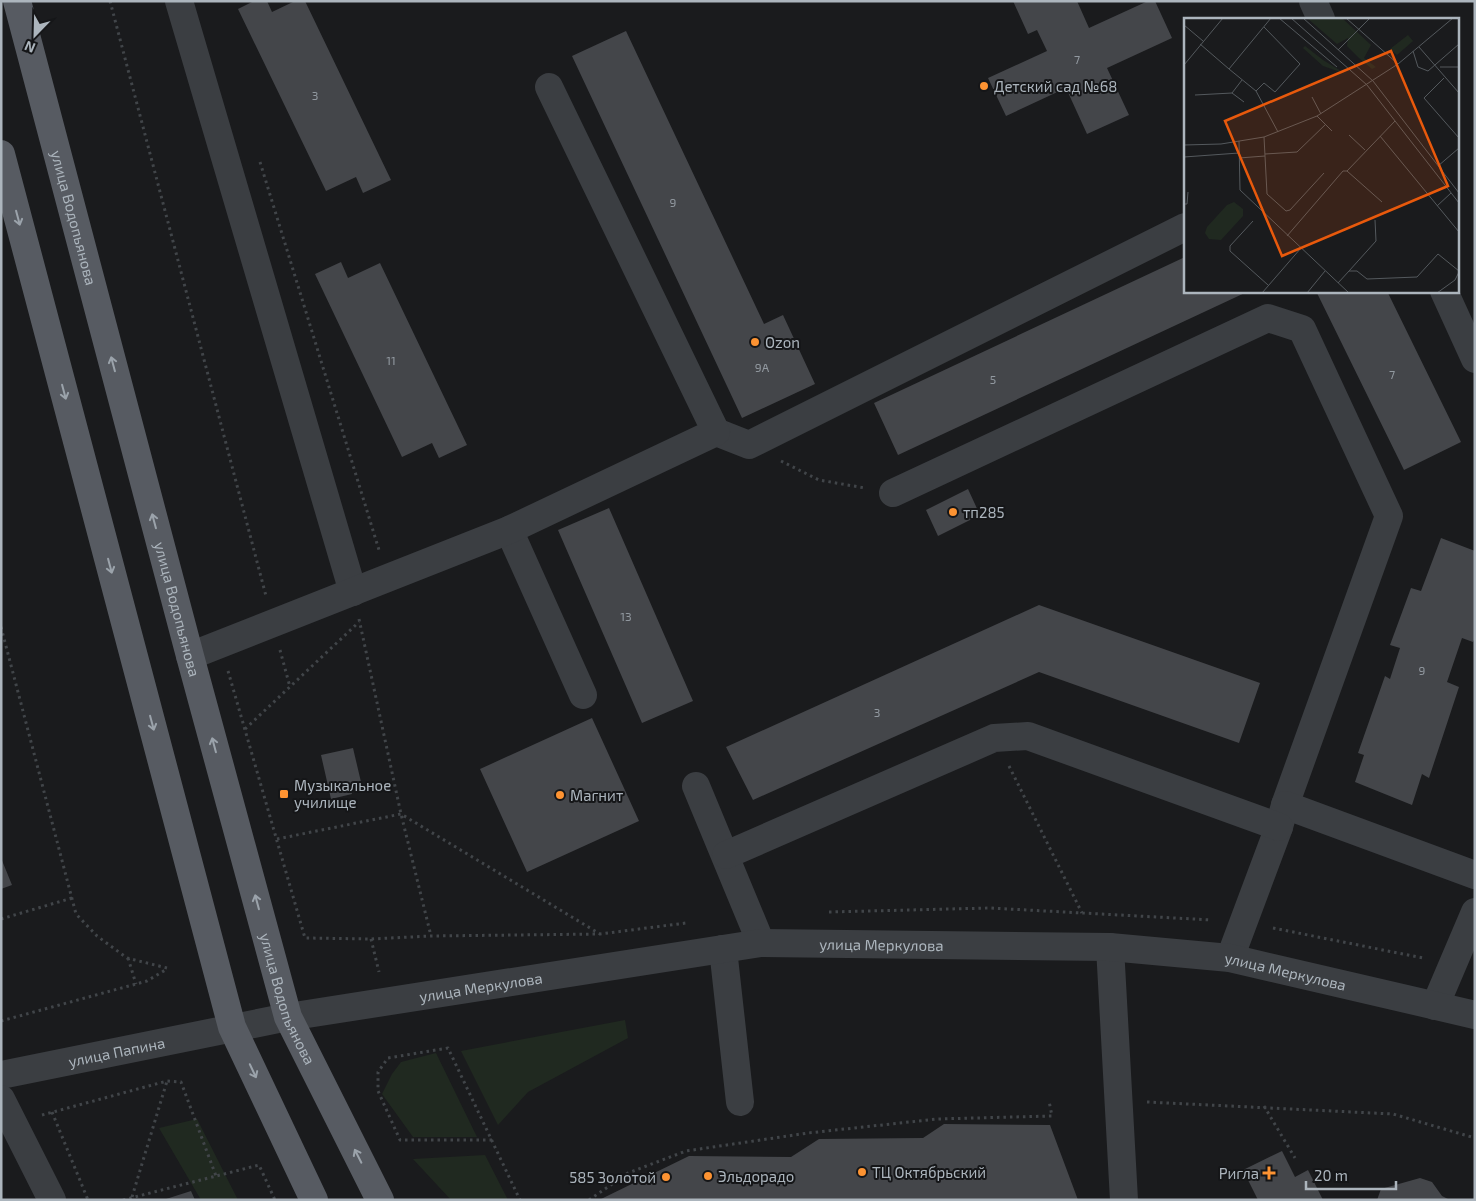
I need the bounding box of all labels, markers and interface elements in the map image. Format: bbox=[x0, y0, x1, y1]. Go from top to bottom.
north arrow bbox=[10, 10, 60, 60]
inset map bbox=[1184, 18, 1458, 292]
text: N bbox=[22, 38, 38, 57]
house number: 7 bbox=[1074, 52, 1080, 66]
place label: Детский сад №68 bbox=[994, 77, 1117, 95]
marker: Детский сад №68 bbox=[978, 80, 990, 92]
house number: 3 bbox=[312, 88, 318, 102]
street label: улица Водопьянова bbox=[47, 148, 101, 287]
house number: 9 bbox=[670, 195, 677, 209]
one-way arrow bbox=[14, 210, 23, 226]
place label: Ozon bbox=[765, 333, 800, 351]
marker: Ozon bbox=[749, 336, 761, 348]
house number: 11 bbox=[386, 353, 396, 367]
one-way arrow bbox=[107, 356, 117, 372]
house number: 9А bbox=[755, 360, 770, 374]
house number: 7 bbox=[1389, 367, 1395, 381]
house number: 5 bbox=[990, 372, 996, 386]
one-way arrow bbox=[60, 384, 69, 400]
place label: тп285 bbox=[963, 503, 1005, 521]
marker: тп285 bbox=[947, 506, 959, 518]
one-way arrow bbox=[149, 513, 158, 529]
street label: улица Водопьянова bbox=[150, 540, 204, 679]
one-way arrow bbox=[106, 558, 116, 574]
house number: 13 bbox=[620, 609, 632, 623]
house number: 9 bbox=[1419, 663, 1426, 677]
house number: 3 bbox=[874, 705, 880, 719]
one-way arrow bbox=[148, 715, 157, 731]
one-way arrow bbox=[209, 738, 219, 754]
place label: Музыкальное училище bbox=[294, 776, 391, 812]
place label: Магнит bbox=[570, 786, 623, 804]
marker: Музыкальное училище bbox=[278, 788, 290, 800]
marker: Магнит bbox=[554, 789, 566, 801]
one-way arrow bbox=[252, 894, 261, 910]
street label: улица Водопьянова bbox=[256, 931, 319, 1067]
street label: улица Меркулова bbox=[819, 935, 944, 955]
street label: улица Меркулова bbox=[1224, 949, 1348, 994]
street label: улица Меркулова bbox=[418, 968, 544, 1006]
street label: улица Папина bbox=[67, 1033, 167, 1071]
one-way arrow bbox=[249, 1063, 258, 1078]
one-way arrow bbox=[353, 1149, 362, 1164]
scale bar bbox=[1306, 1158, 1396, 1190]
place label: ТЦ Октябрьский bbox=[872, 1163, 986, 1181]
place label: Ригла bbox=[1219, 1164, 1259, 1182]
marker: ТЦ Октябрьский bbox=[856, 1166, 868, 1178]
text: 20 m bbox=[1314, 1166, 1348, 1184]
place label: Эльдорадо bbox=[718, 1167, 794, 1185]
marker: Ригла bbox=[1263, 1167, 1275, 1179]
place label: 585 Золотой bbox=[569, 1168, 656, 1186]
marker: Эльдорадо bbox=[702, 1170, 714, 1182]
marker: 585 Золотой bbox=[660, 1171, 672, 1183]

